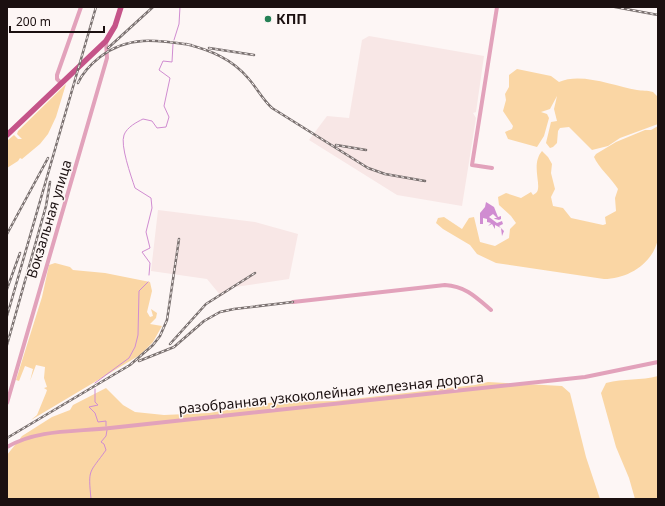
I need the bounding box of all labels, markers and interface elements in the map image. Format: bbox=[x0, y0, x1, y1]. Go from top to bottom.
scale bar bbox=[10, 8, 104, 34]
place label: КПП bbox=[276, 9, 307, 28]
text: 200 m bbox=[16, 13, 51, 30]
marker: КПП bbox=[263, 14, 273, 24]
street label: Вокзальная улица bbox=[21, 157, 76, 280]
street label: разобранная узкоколейная железная дорога bbox=[177, 367, 485, 418]

